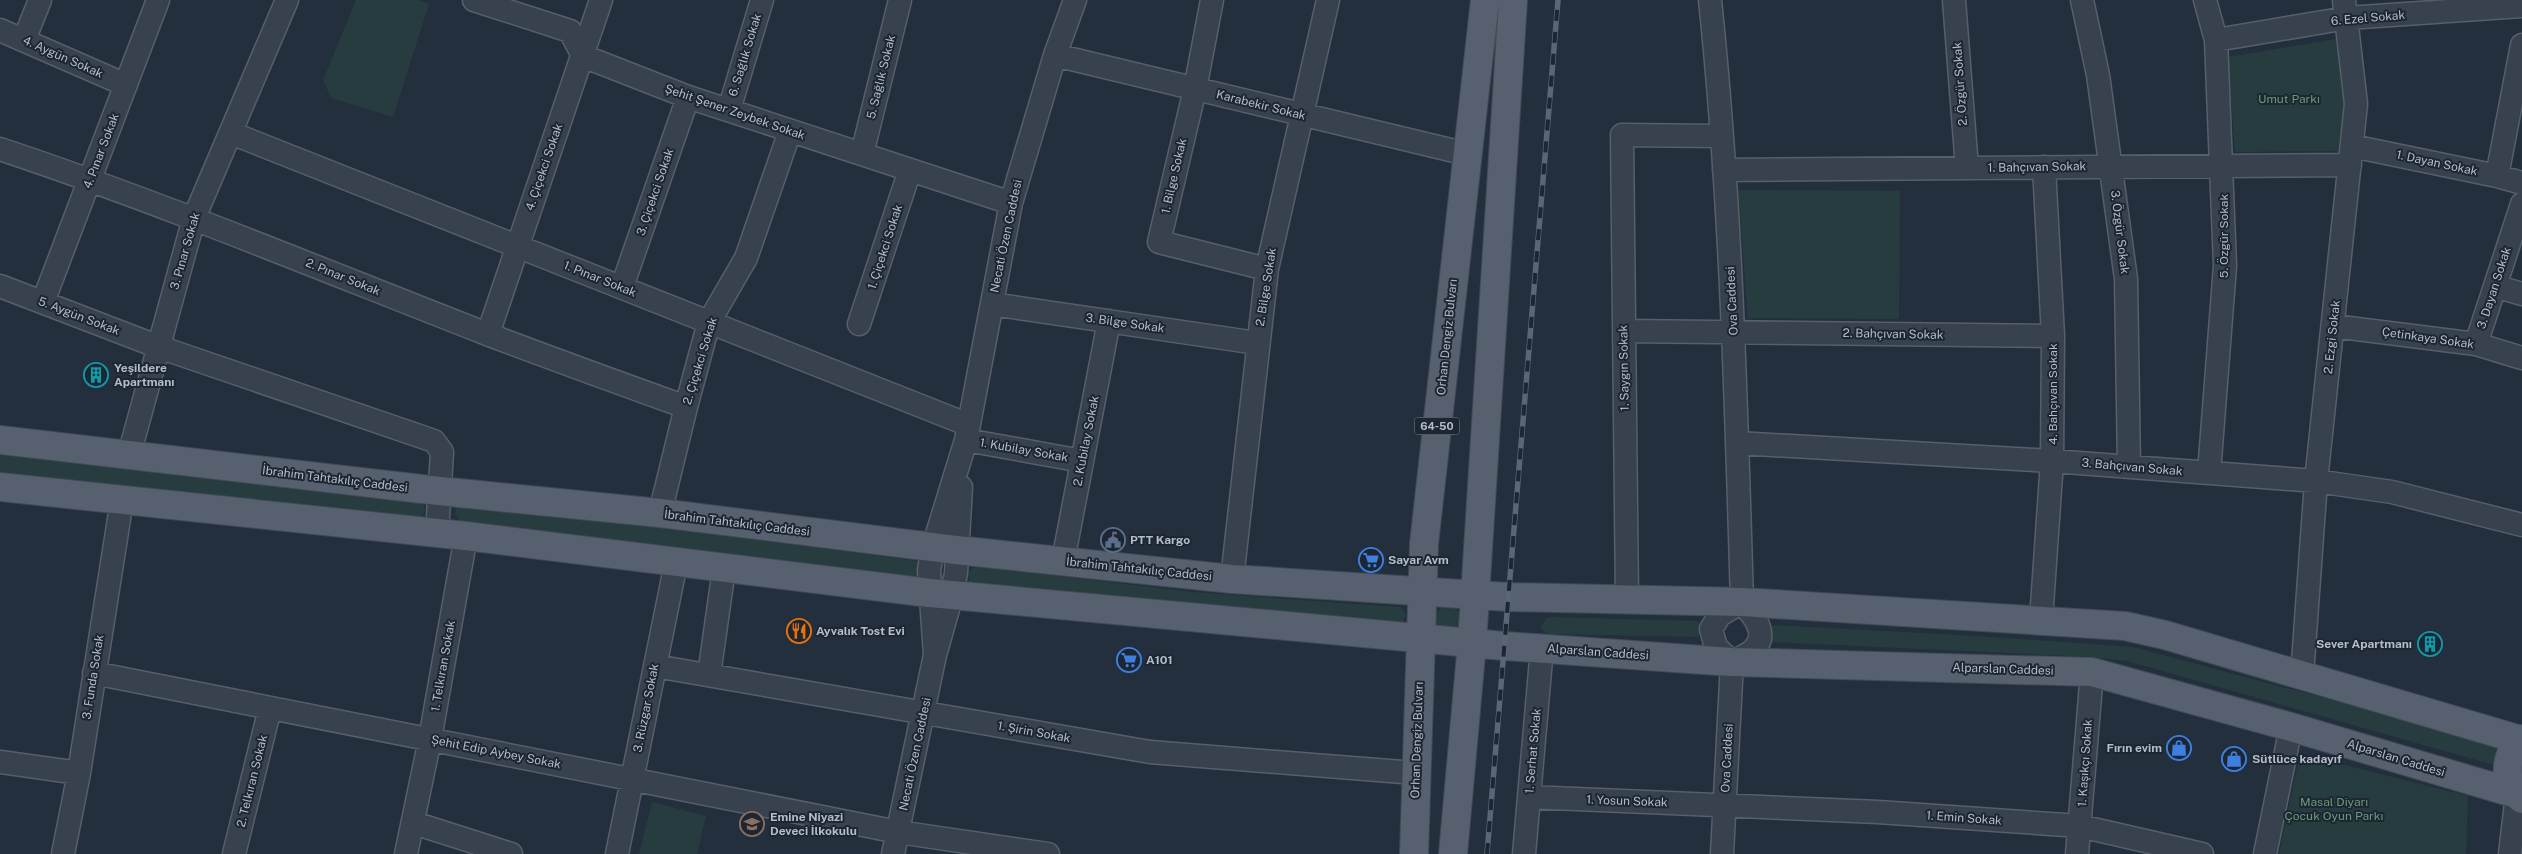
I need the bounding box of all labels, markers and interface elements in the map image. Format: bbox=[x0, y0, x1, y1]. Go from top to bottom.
street label: 6. Ezel Sokak bbox=[2330, 8, 2406, 28]
street label: 6. Sağlık Sokak bbox=[726, 12, 764, 98]
street label: 4. Aygün Sokak bbox=[21, 33, 105, 81]
street label: 5. Sağlık Sokak bbox=[864, 33, 898, 121]
street label: 2. Özgür Sokak bbox=[1950, 41, 1970, 126]
street label: Şehit Şener Zeybek Sokak bbox=[663, 81, 807, 143]
street label: Karabekir Sokak bbox=[1215, 87, 1308, 123]
park label: Umut Parkı bbox=[2258, 92, 2320, 106]
street label: 4. Pınar Sokak bbox=[80, 111, 122, 191]
street label: 4. Çiçekci Sokak bbox=[523, 121, 566, 212]
street label: 1. Bilge Sokak bbox=[1159, 137, 1190, 215]
street label: 3. Çiçekci Sokak bbox=[634, 146, 677, 237]
street label: 1. Dayan Sokak bbox=[2395, 148, 2479, 178]
street label: 1. Bahçıvan Sokak bbox=[1988, 159, 2087, 175]
street label: Necati Özen Caddesi bbox=[987, 178, 1025, 294]
street label: 3. Özgür Sokak bbox=[2108, 189, 2132, 275]
street label: 5. Özgür Sokak bbox=[2217, 194, 2231, 278]
street label: 1. Çiçekci Sokak bbox=[865, 202, 905, 291]
street label: 3. Pınar Sokak bbox=[167, 211, 203, 291]
street label: 3. Dayan Sokak bbox=[2474, 245, 2514, 331]
street label: 2. Bilge Sokak bbox=[1253, 247, 1279, 327]
street label: 2. Pınar Sokak bbox=[304, 256, 383, 298]
street label: 1. Pınar Sokak bbox=[562, 258, 639, 300]
street label: Ova Caddesi bbox=[1723, 266, 1741, 336]
street label: Orhan Dengiz Bulvarı bbox=[1434, 278, 1460, 396]
street label: 5. Aygün Sokak bbox=[36, 294, 122, 338]
street label: 2. Ezgi Sokak bbox=[2321, 299, 2343, 375]
street label: 3. Bilge Sokak bbox=[1085, 311, 1166, 336]
street label: 2. Çiçekci Sokak bbox=[680, 315, 720, 406]
street label: 1. Saygın Sokak bbox=[1616, 325, 1632, 411]
street label: Çetinkaya Sokak bbox=[2381, 325, 2475, 351]
street label: 2. Bahçıvan Sokak bbox=[1842, 326, 1944, 342]
street label: 4. Bahçıvan Sokak bbox=[2046, 343, 2060, 445]
place label: Yeşildere Apartmanı bbox=[114, 361, 174, 389]
building icon: Yeşildere Apartmanı bbox=[83, 362, 109, 388]
street label: 2. Kubilay Sokak bbox=[1070, 394, 1102, 487]
road number: 64-50 bbox=[1414, 418, 1460, 434]
street label: 1. Kubilay Sokak bbox=[979, 435, 1070, 465]
street label: 3. Bahçıvan Sokak bbox=[2081, 456, 2183, 478]
street label: İbrahim Tahtakılıç Caddesi bbox=[261, 463, 409, 495]
street label: İbrahim Tahtakılıç Caddesi bbox=[663, 507, 811, 539]
public building icon: PTT Kargo bbox=[1100, 527, 1126, 553]
place label: PTT Kargo bbox=[1130, 533, 1190, 547]
supermarket icon: Sayar Avm bbox=[1358, 547, 1384, 573]
place label: Sayar Avm bbox=[1388, 553, 1449, 567]
street label: İbrahim Tahtakılıç Caddesi bbox=[1065, 554, 1213, 584]
restaurant icon: Ayvalık Tost Evi bbox=[786, 618, 812, 644]
street label: 1. Telkıran Sokak bbox=[428, 619, 458, 713]
place label: Ayvalık Tost Evi bbox=[816, 624, 905, 638]
building icon: Sever Apartmanı bbox=[2417, 631, 2443, 657]
street label: 3. Funda Sokak bbox=[79, 633, 107, 720]
place label: Sever Apartmanı bbox=[2316, 637, 2412, 651]
street label: Alparslan Caddesi bbox=[1547, 641, 1649, 663]
supermarket icon: A101 bbox=[1116, 647, 1142, 673]
place label: A101 bbox=[1146, 653, 1173, 667]
street label: Alparslan Caddesi bbox=[1952, 660, 2054, 678]
street label: 3. Rüzgar Sokak bbox=[631, 662, 662, 754]
street label: Orhan Dengiz Bulvarı bbox=[1408, 681, 1426, 799]
street label: Necati Özen Caddesi bbox=[896, 696, 934, 812]
street label: 1. Serhat Sokak bbox=[1522, 708, 1544, 794]
street label: 1. Şirin Sokak bbox=[996, 719, 1072, 745]
street label: 1. Kaşıkçı Sokak bbox=[2075, 719, 2095, 807]
street label: Ova Caddesi bbox=[1718, 723, 1736, 793]
street label: 2. Telkıran Sokak bbox=[234, 733, 270, 829]
street label: Şehit Edip Aybey Sokak bbox=[430, 733, 562, 772]
shop icon: Fırın evim bbox=[2166, 735, 2192, 761]
street label: Alparslan Caddesi bbox=[2345, 736, 2447, 780]
place label: Fırın evim bbox=[2107, 741, 2162, 755]
shop icon: Sütlüce kadayıf bbox=[2221, 746, 2247, 772]
place label: Sütlüce kadayıf bbox=[2252, 752, 2342, 766]
street label: 1. Yosun Sokak bbox=[1586, 793, 1668, 809]
park label: Masal Diyarı Çocuk Oyun Parkı bbox=[2285, 795, 2383, 823]
street label: 1. Emin Sokak bbox=[1926, 808, 2003, 828]
place label: Emine Niyazi Deveci İlkokulu bbox=[770, 810, 857, 838]
school or university icon: Emine Niyazi Deveci İlkokulu bbox=[739, 811, 765, 837]

